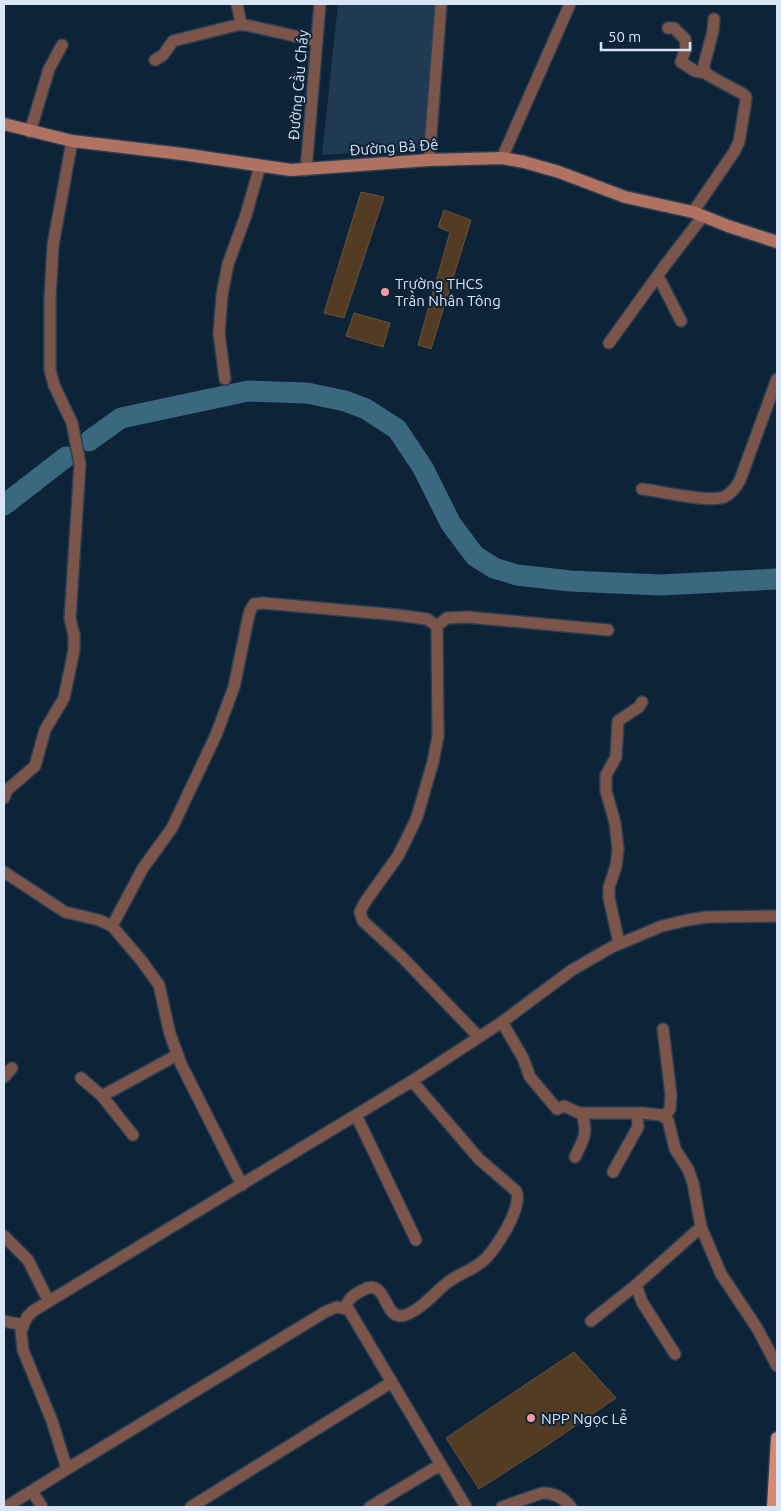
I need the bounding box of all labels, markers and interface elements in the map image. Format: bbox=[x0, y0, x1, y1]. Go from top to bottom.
scale bar bbox=[601, 20, 690, 52]
text: 50 m bbox=[608, 28, 641, 45]
street label: Đường Cầu Cháy bbox=[283, 29, 311, 141]
street label: Đường Bà Đê bbox=[349, 135, 439, 159]
place label: Trường THCS Trần Nhân Tông bbox=[395, 275, 501, 309]
marker: Trường THCS Trần Nhân Tông bbox=[379, 286, 391, 298]
place label: NPP Ngọc Lễ bbox=[541, 1408, 628, 1427]
marker: NPP Ngọc Lễ bbox=[525, 1412, 537, 1424]

